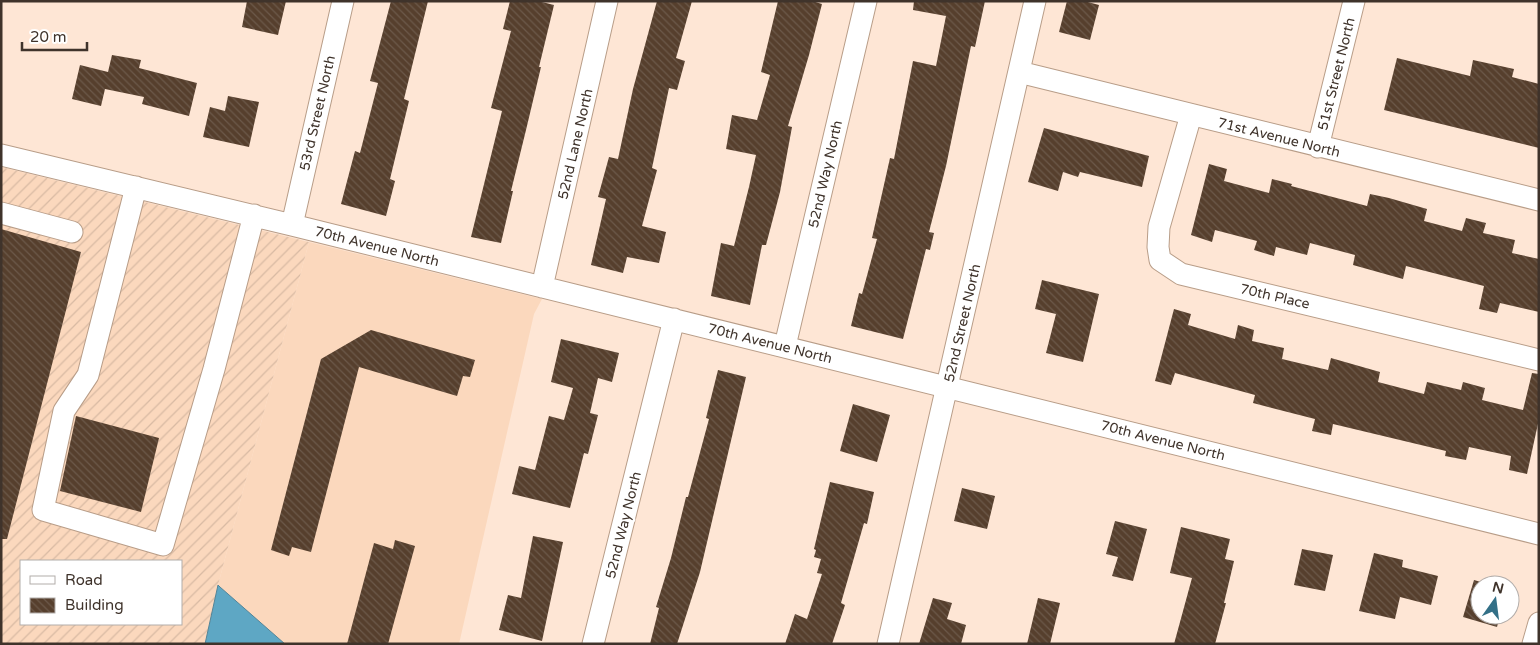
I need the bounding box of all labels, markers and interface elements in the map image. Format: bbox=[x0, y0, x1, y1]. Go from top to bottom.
street label: 51st Street North bbox=[1314, 16, 1359, 132]
scale bar bbox=[22, 20, 88, 52]
text: 20 m bbox=[30, 28, 67, 46]
street label: 53rd Street North bbox=[296, 54, 339, 172]
street label: 52nd Lane North bbox=[554, 87, 597, 201]
street label: 71st Avenue North bbox=[1216, 114, 1342, 161]
street label: 52nd Way North bbox=[805, 119, 846, 230]
street label: 70th Avenue North bbox=[313, 223, 441, 270]
street label: 52nd Street North bbox=[941, 262, 984, 384]
street label: 70th Place bbox=[1238, 280, 1312, 313]
street label: 70th Avenue North bbox=[706, 320, 834, 367]
street label: 70th Avenue North bbox=[1099, 417, 1227, 464]
street label: 52nd Way North bbox=[602, 470, 645, 580]
legend bbox=[20, 560, 182, 625]
text: Road bbox=[65, 571, 103, 589]
north arrow bbox=[1470, 575, 1520, 625]
text: N bbox=[1491, 578, 1506, 597]
text: Building bbox=[65, 596, 124, 614]

